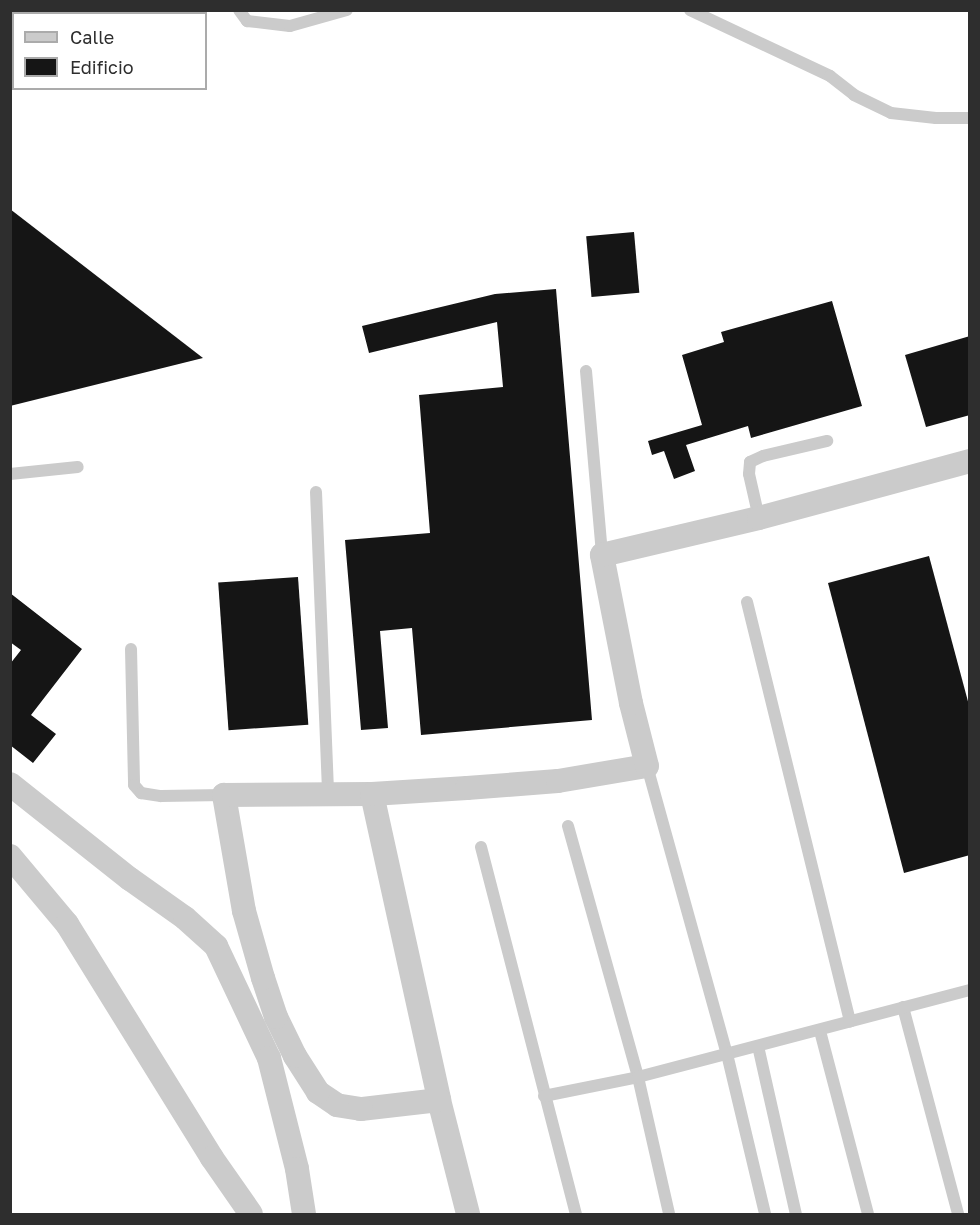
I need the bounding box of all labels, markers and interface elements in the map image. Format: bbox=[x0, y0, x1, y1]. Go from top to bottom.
legend bbox=[12, 12, 207, 90]
text: Calle bbox=[70, 26, 114, 48]
text: Edificio bbox=[70, 56, 134, 78]

